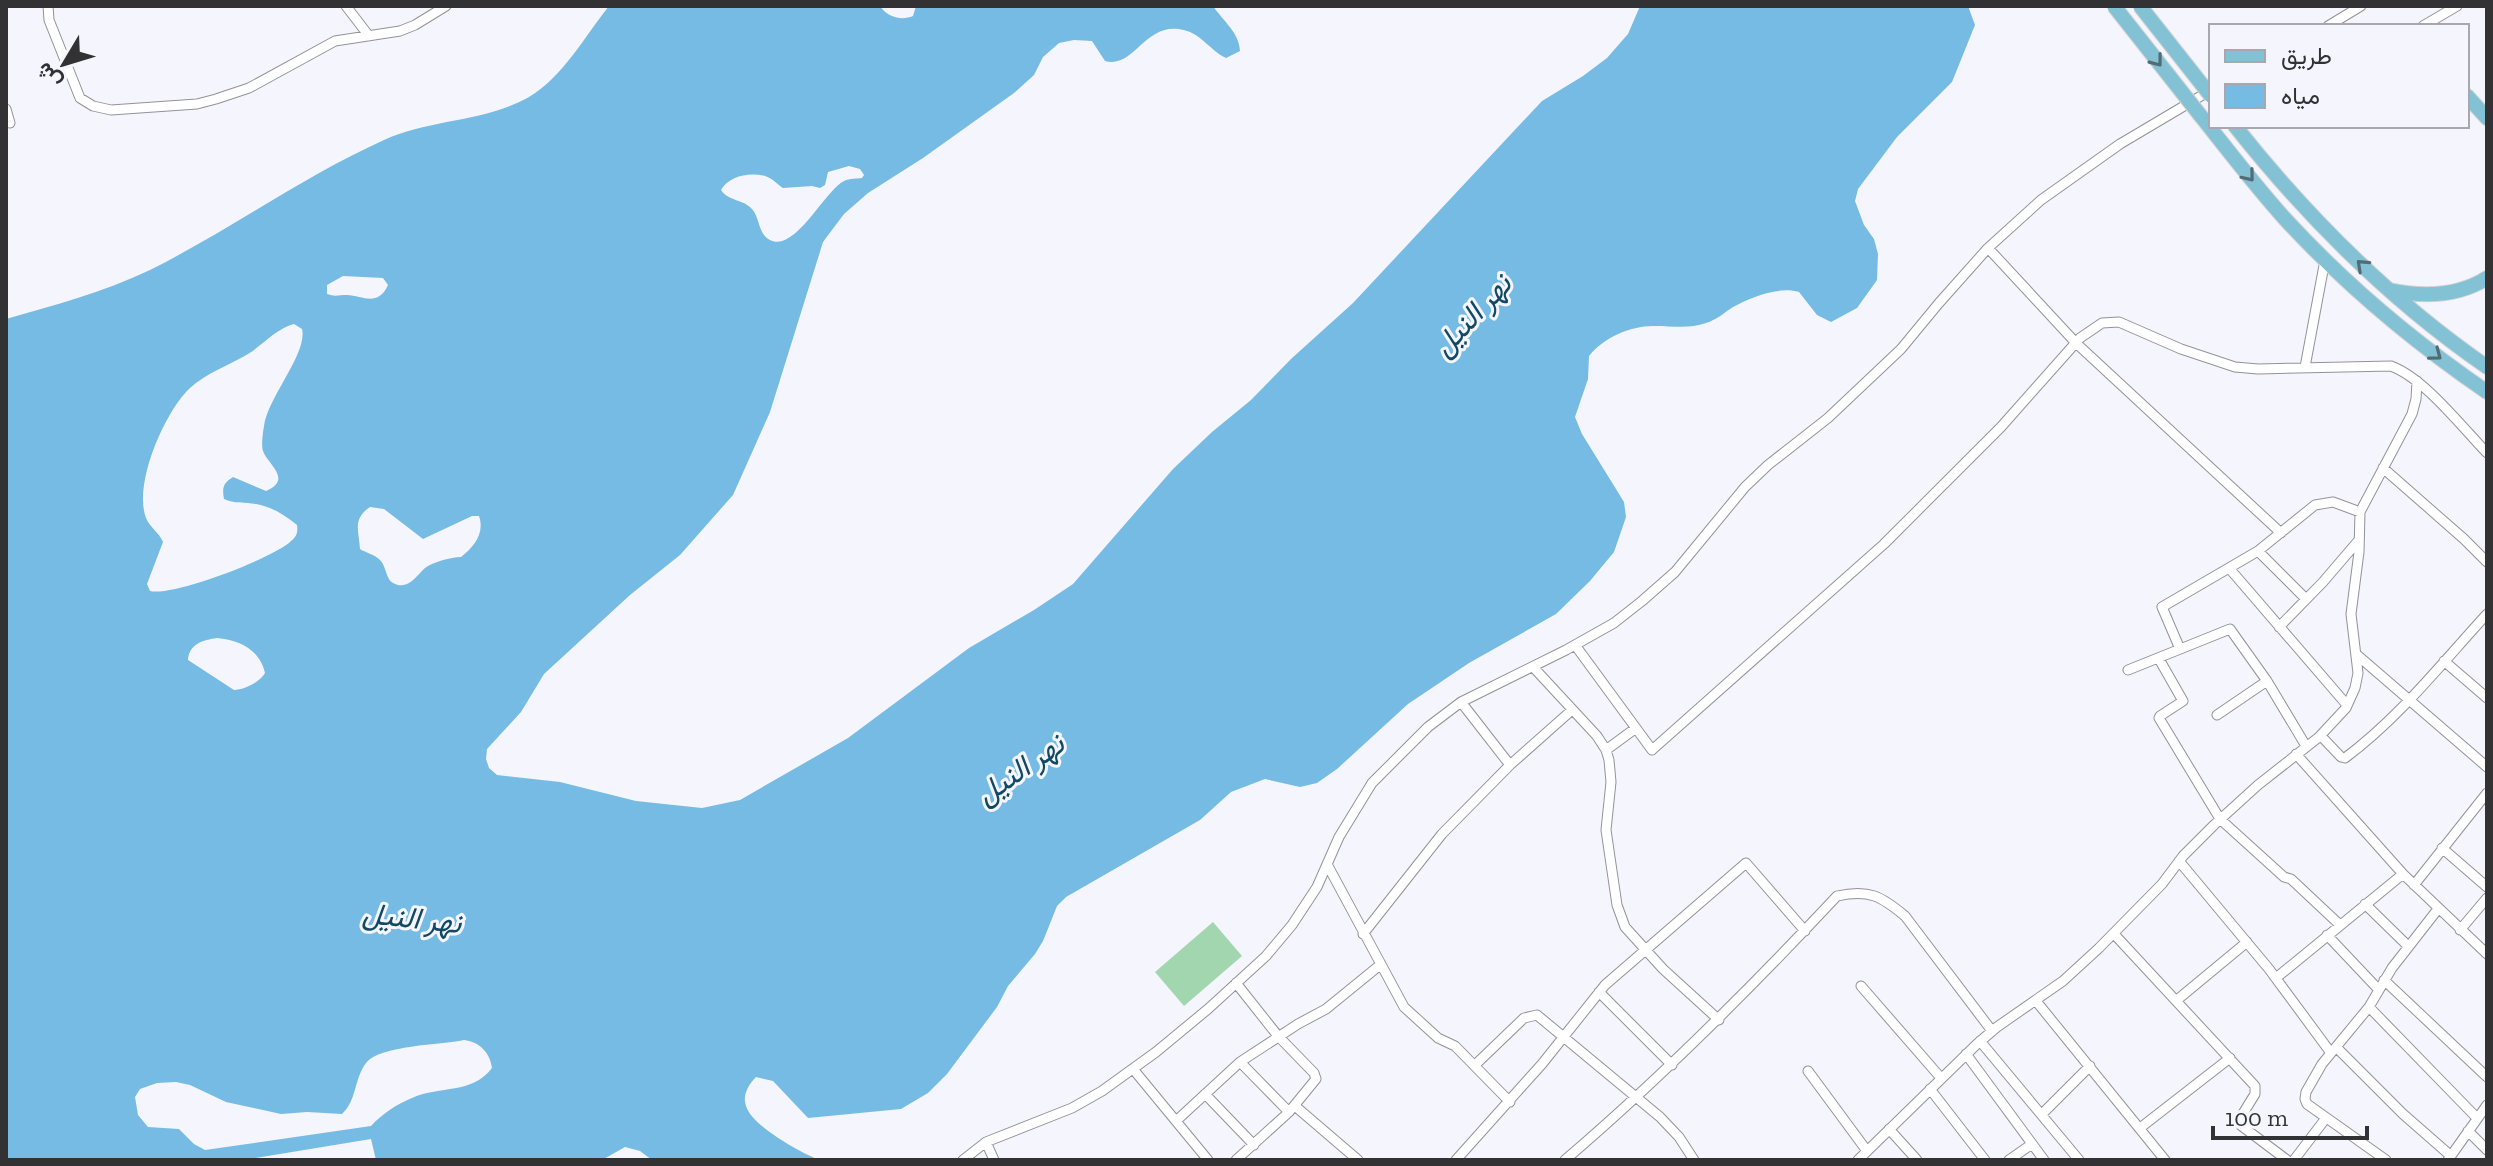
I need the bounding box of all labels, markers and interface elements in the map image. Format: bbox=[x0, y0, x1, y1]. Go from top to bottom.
north arrow bbox=[24, 24, 104, 104]
legend bbox=[2209, 24, 2469, 128]
text: طريق bbox=[2281, 41, 2332, 71]
one-way arrow bbox=[2147, 52, 2162, 66]
text: ش bbox=[30, 57, 67, 95]
text: مياه bbox=[2281, 81, 2320, 110]
one-way arrow bbox=[2239, 167, 2253, 182]
one-way arrow bbox=[2356, 260, 2371, 274]
water label: نهر النيل bbox=[1425, 265, 1520, 364]
one-way arrow bbox=[2427, 346, 2442, 360]
water label: نهر النيل bbox=[969, 725, 1072, 812]
water label: نهر النيل bbox=[361, 895, 465, 941]
scale bar bbox=[2213, 1090, 2367, 1140]
text: 100 m bbox=[2225, 1103, 2288, 1132]

